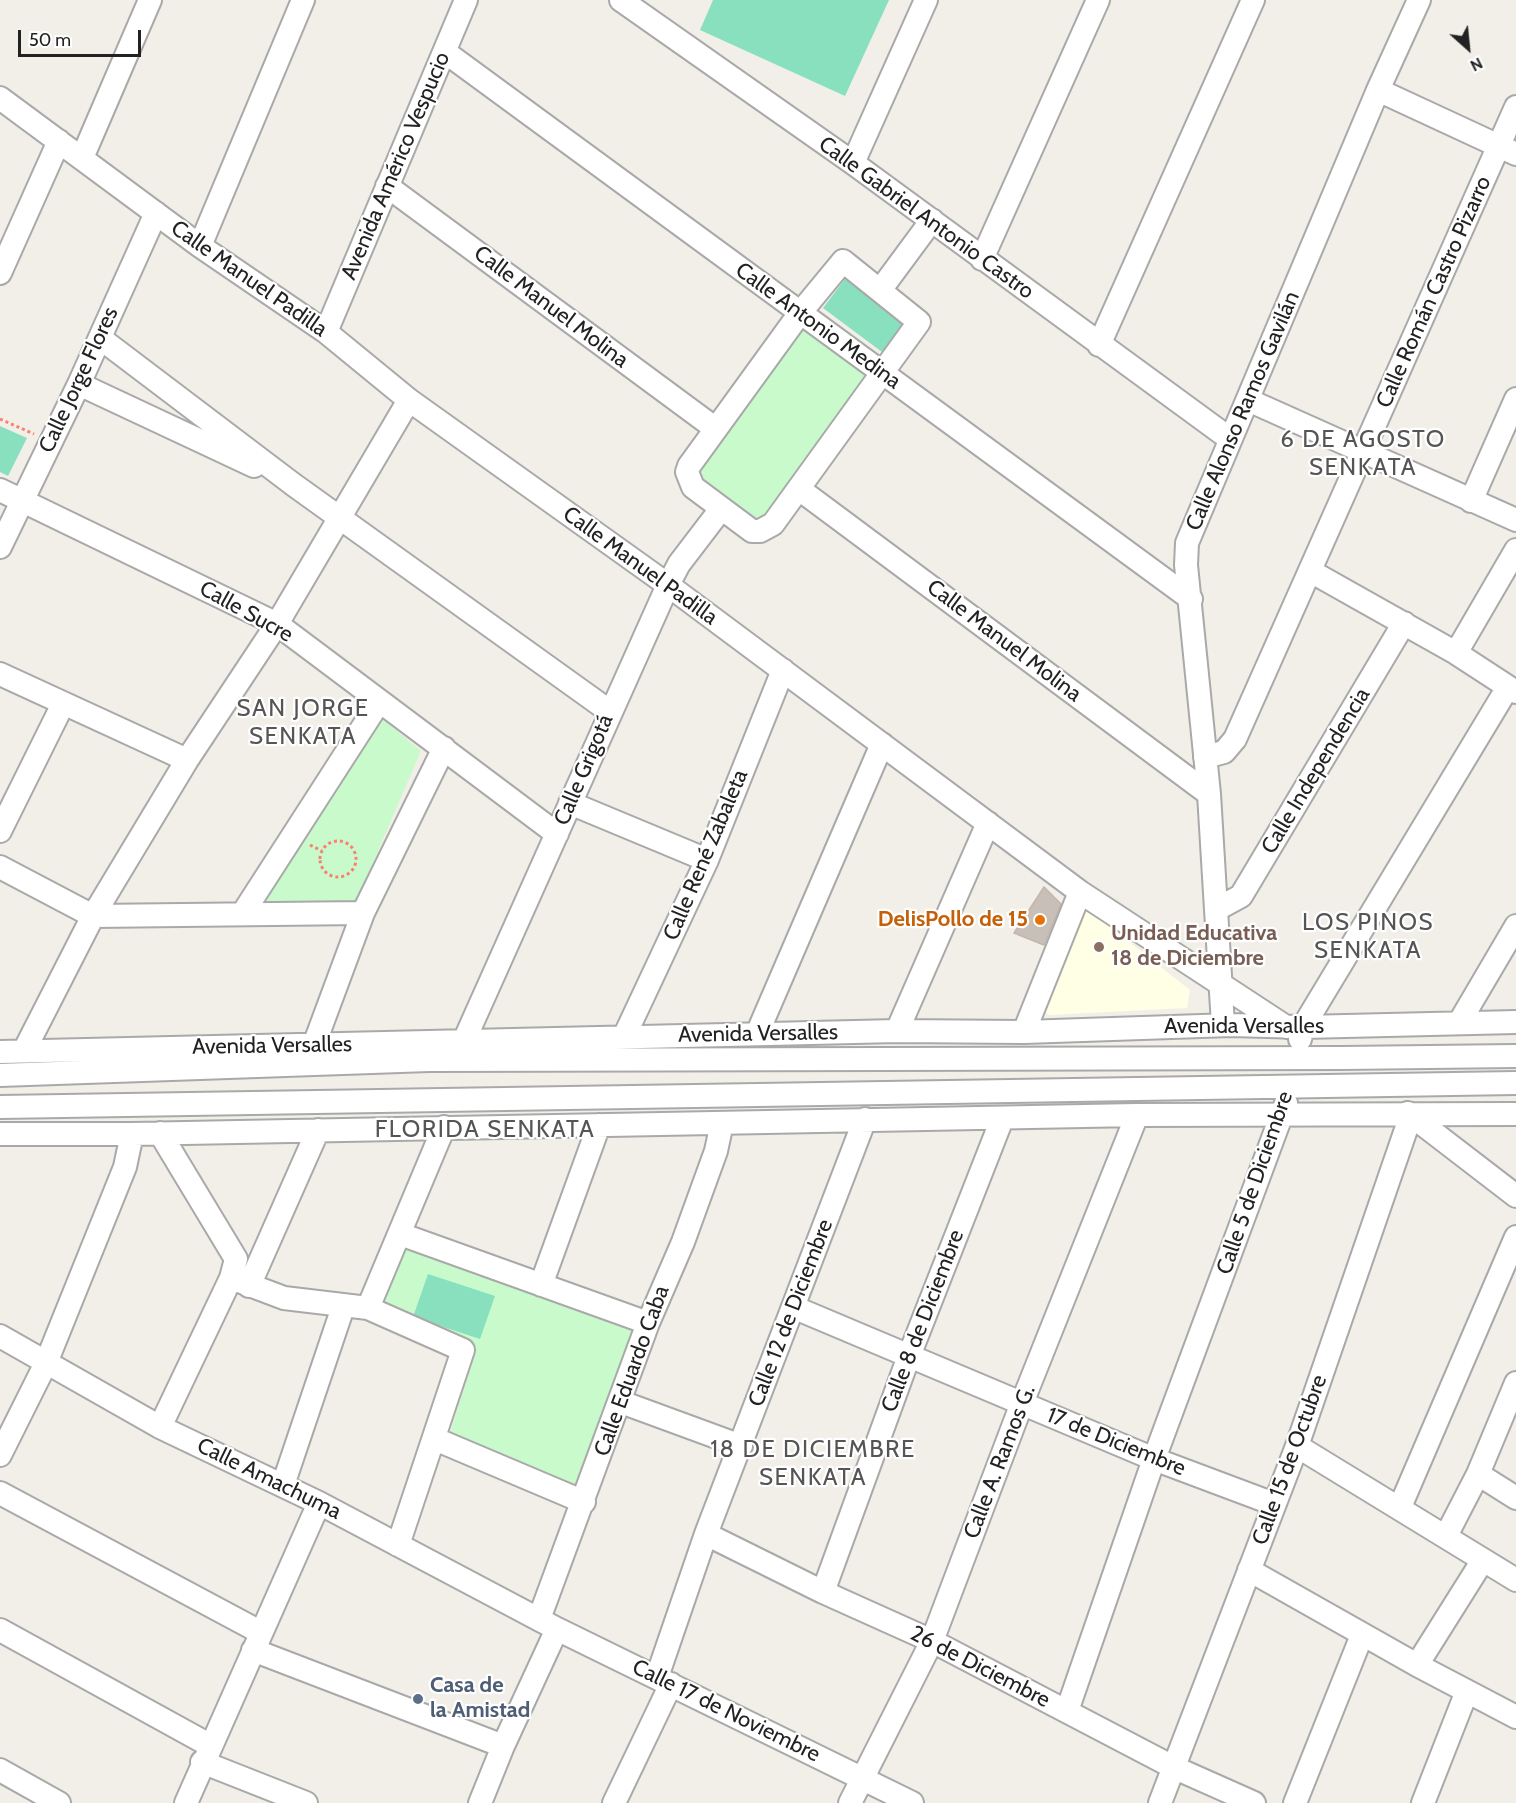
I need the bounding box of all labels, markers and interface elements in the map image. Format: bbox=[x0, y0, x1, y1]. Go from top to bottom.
scale bar bbox=[21, 18, 144, 56]
north arrow bbox=[1438, 18, 1498, 78]
text: 50 m bbox=[29, 29, 71, 51]
street label: Avenida Américo Vespucio bbox=[336, 48, 456, 284]
text: N bbox=[1467, 53, 1486, 76]
street label: Calle Gabriel Antonio Castro bbox=[813, 131, 1039, 305]
street label: Calle Román Castro Pizarro bbox=[1371, 172, 1497, 412]
street label: Calle Manuel Padilla bbox=[166, 215, 332, 343]
street label: Calle Manuel Molina bbox=[469, 240, 633, 374]
street label: Calle Antonio Medina bbox=[730, 257, 906, 395]
street label: Calle Alonso Ramos Gavilán bbox=[1181, 287, 1305, 535]
street label: Calle Jorge Flores bbox=[34, 303, 124, 457]
district label: 6 DE AGOSTO SENKATA bbox=[1280, 426, 1446, 482]
street label: Calle Manuel Padilla bbox=[557, 501, 723, 631]
street label: Calle Manuel Molina bbox=[922, 574, 1086, 708]
street label: Calle Sucre bbox=[195, 576, 297, 648]
street label: Calle Independencia bbox=[1256, 683, 1376, 859]
district label: SAN JORGE SENKATA bbox=[236, 695, 370, 751]
street label: Calle Grigotá bbox=[549, 711, 619, 829]
street label: Calle René Zabaleta bbox=[658, 766, 754, 944]
place label: DelisPollo de 15 bbox=[878, 907, 1028, 933]
district label: LOS PINOS SENKATA bbox=[1302, 909, 1434, 965]
marker: DelisPollo de 15 bbox=[1033, 913, 1047, 927]
place label: Unidad Educativa 18 de Diciembre bbox=[1111, 921, 1277, 972]
marker: Unidad Educativa 18 de Diciembre bbox=[1092, 940, 1106, 954]
street label: Avenida Versalles bbox=[1164, 1014, 1324, 1040]
street label: Avenida Versalles bbox=[678, 1019, 838, 1049]
street label: Avenida Versalles bbox=[192, 1031, 352, 1061]
street label: Calle 5 de Diciembre bbox=[1211, 1088, 1299, 1278]
district label: FLORIDA SENKATA bbox=[375, 1116, 595, 1144]
street label: Calle 12 de Diciembre bbox=[743, 1216, 839, 1410]
street label: Calle 8 de Diciembre bbox=[876, 1226, 970, 1416]
street label: Calle Eduardo Caba bbox=[589, 1282, 675, 1460]
street label: Calle 15 de Octubre bbox=[1247, 1371, 1333, 1549]
street label: Calle A. Ramos G. bbox=[959, 1382, 1041, 1542]
street label: 17 de Diciembre bbox=[1043, 1402, 1189, 1482]
street label: Calle Amachuma bbox=[193, 1433, 345, 1525]
district label: 18 DE DICIEMBRE SENKATA bbox=[710, 1436, 916, 1492]
street label: 26 de Diciembre bbox=[906, 1620, 1054, 1714]
street label: Calle 17 de Noviembre bbox=[628, 1654, 824, 1768]
place label: Casa de la Amistad bbox=[430, 1673, 530, 1724]
marker: Casa de la Amistad bbox=[411, 1692, 425, 1706]

